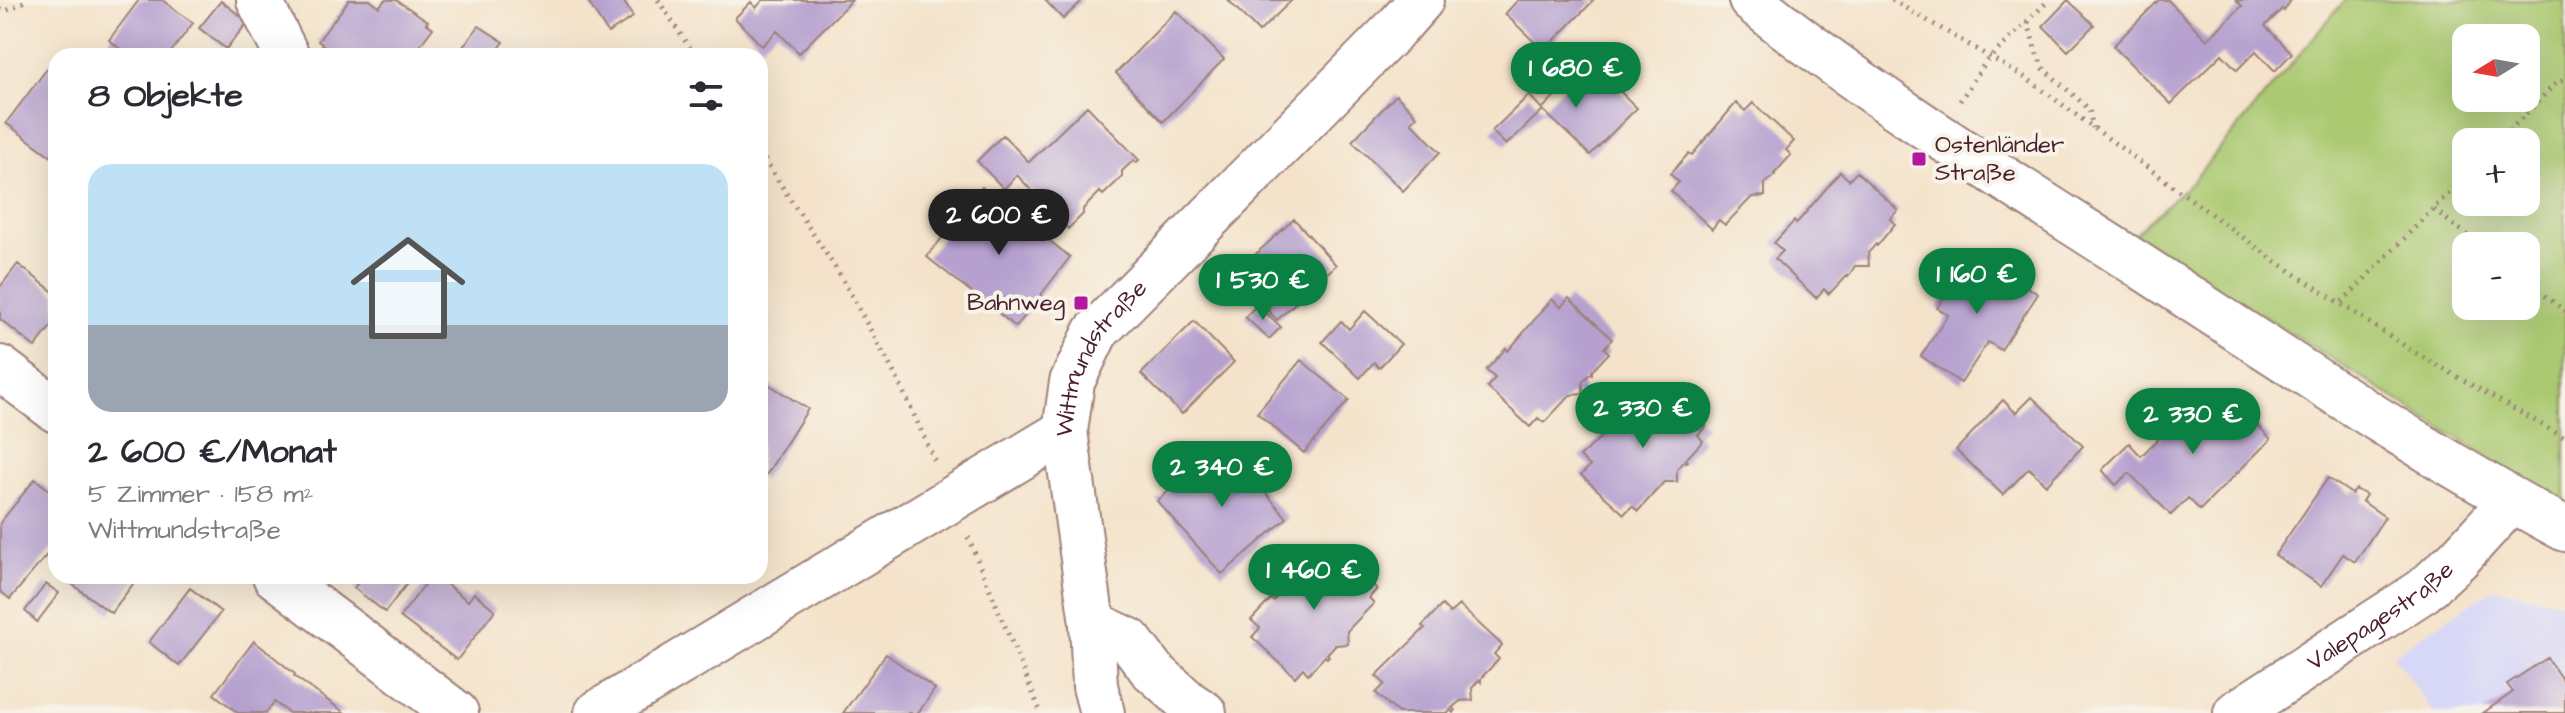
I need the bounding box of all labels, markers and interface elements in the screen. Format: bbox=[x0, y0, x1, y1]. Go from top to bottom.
north arrow bbox=[2452, 24, 2540, 112]
map controls bbox=[2452, 24, 2540, 320]
pin: 1 680 € bbox=[1502, 42, 1650, 110]
text: 1 680 € bbox=[1529, 50, 1623, 86]
text: 8 Objekte bbox=[88, 72, 243, 120]
icon: filters bbox=[684, 74, 728, 118]
place label: Ostenländer Straße bbox=[1935, 128, 2064, 190]
button: + bbox=[2452, 128, 2540, 216]
marker: Ostenländer Straße bbox=[1910, 150, 1928, 168]
pin: 2 600 € bbox=[925, 189, 1073, 257]
text: 2 600 € bbox=[946, 197, 1052, 233]
icon: home bbox=[336, 216, 480, 360]
button: − bbox=[2452, 232, 2540, 320]
pin: 1 160 € bbox=[1903, 248, 2051, 316]
pin: 1 530 € bbox=[1189, 254, 1337, 322]
text: 1 160 € bbox=[1937, 256, 2017, 292]
text: 1 530 € bbox=[1217, 262, 1309, 298]
street label: Wittmundstraße bbox=[1047, 272, 1155, 439]
place label: Bahnweg bbox=[967, 286, 1065, 321]
marker: Bahnweg bbox=[1072, 294, 1090, 312]
pin: 2 330 € bbox=[1569, 382, 1717, 450]
pin: 2 330 € bbox=[2119, 388, 2267, 456]
text: 2 330 € bbox=[1593, 390, 1693, 426]
text: 2 330 € bbox=[2143, 396, 2243, 432]
text: 2 600 €/Monat bbox=[88, 428, 337, 476]
pin: 2 340 € bbox=[1148, 441, 1296, 509]
text: 2 340 € bbox=[1170, 449, 1274, 485]
text: 5 Zimmer · 158 m² bbox=[88, 476, 314, 512]
text: Wittmundstraße bbox=[88, 512, 281, 548]
pin: 1 460 € bbox=[1240, 544, 1388, 612]
text: 1 460 € bbox=[1266, 552, 1362, 588]
street label: Valepagestraße bbox=[2300, 554, 2462, 679]

